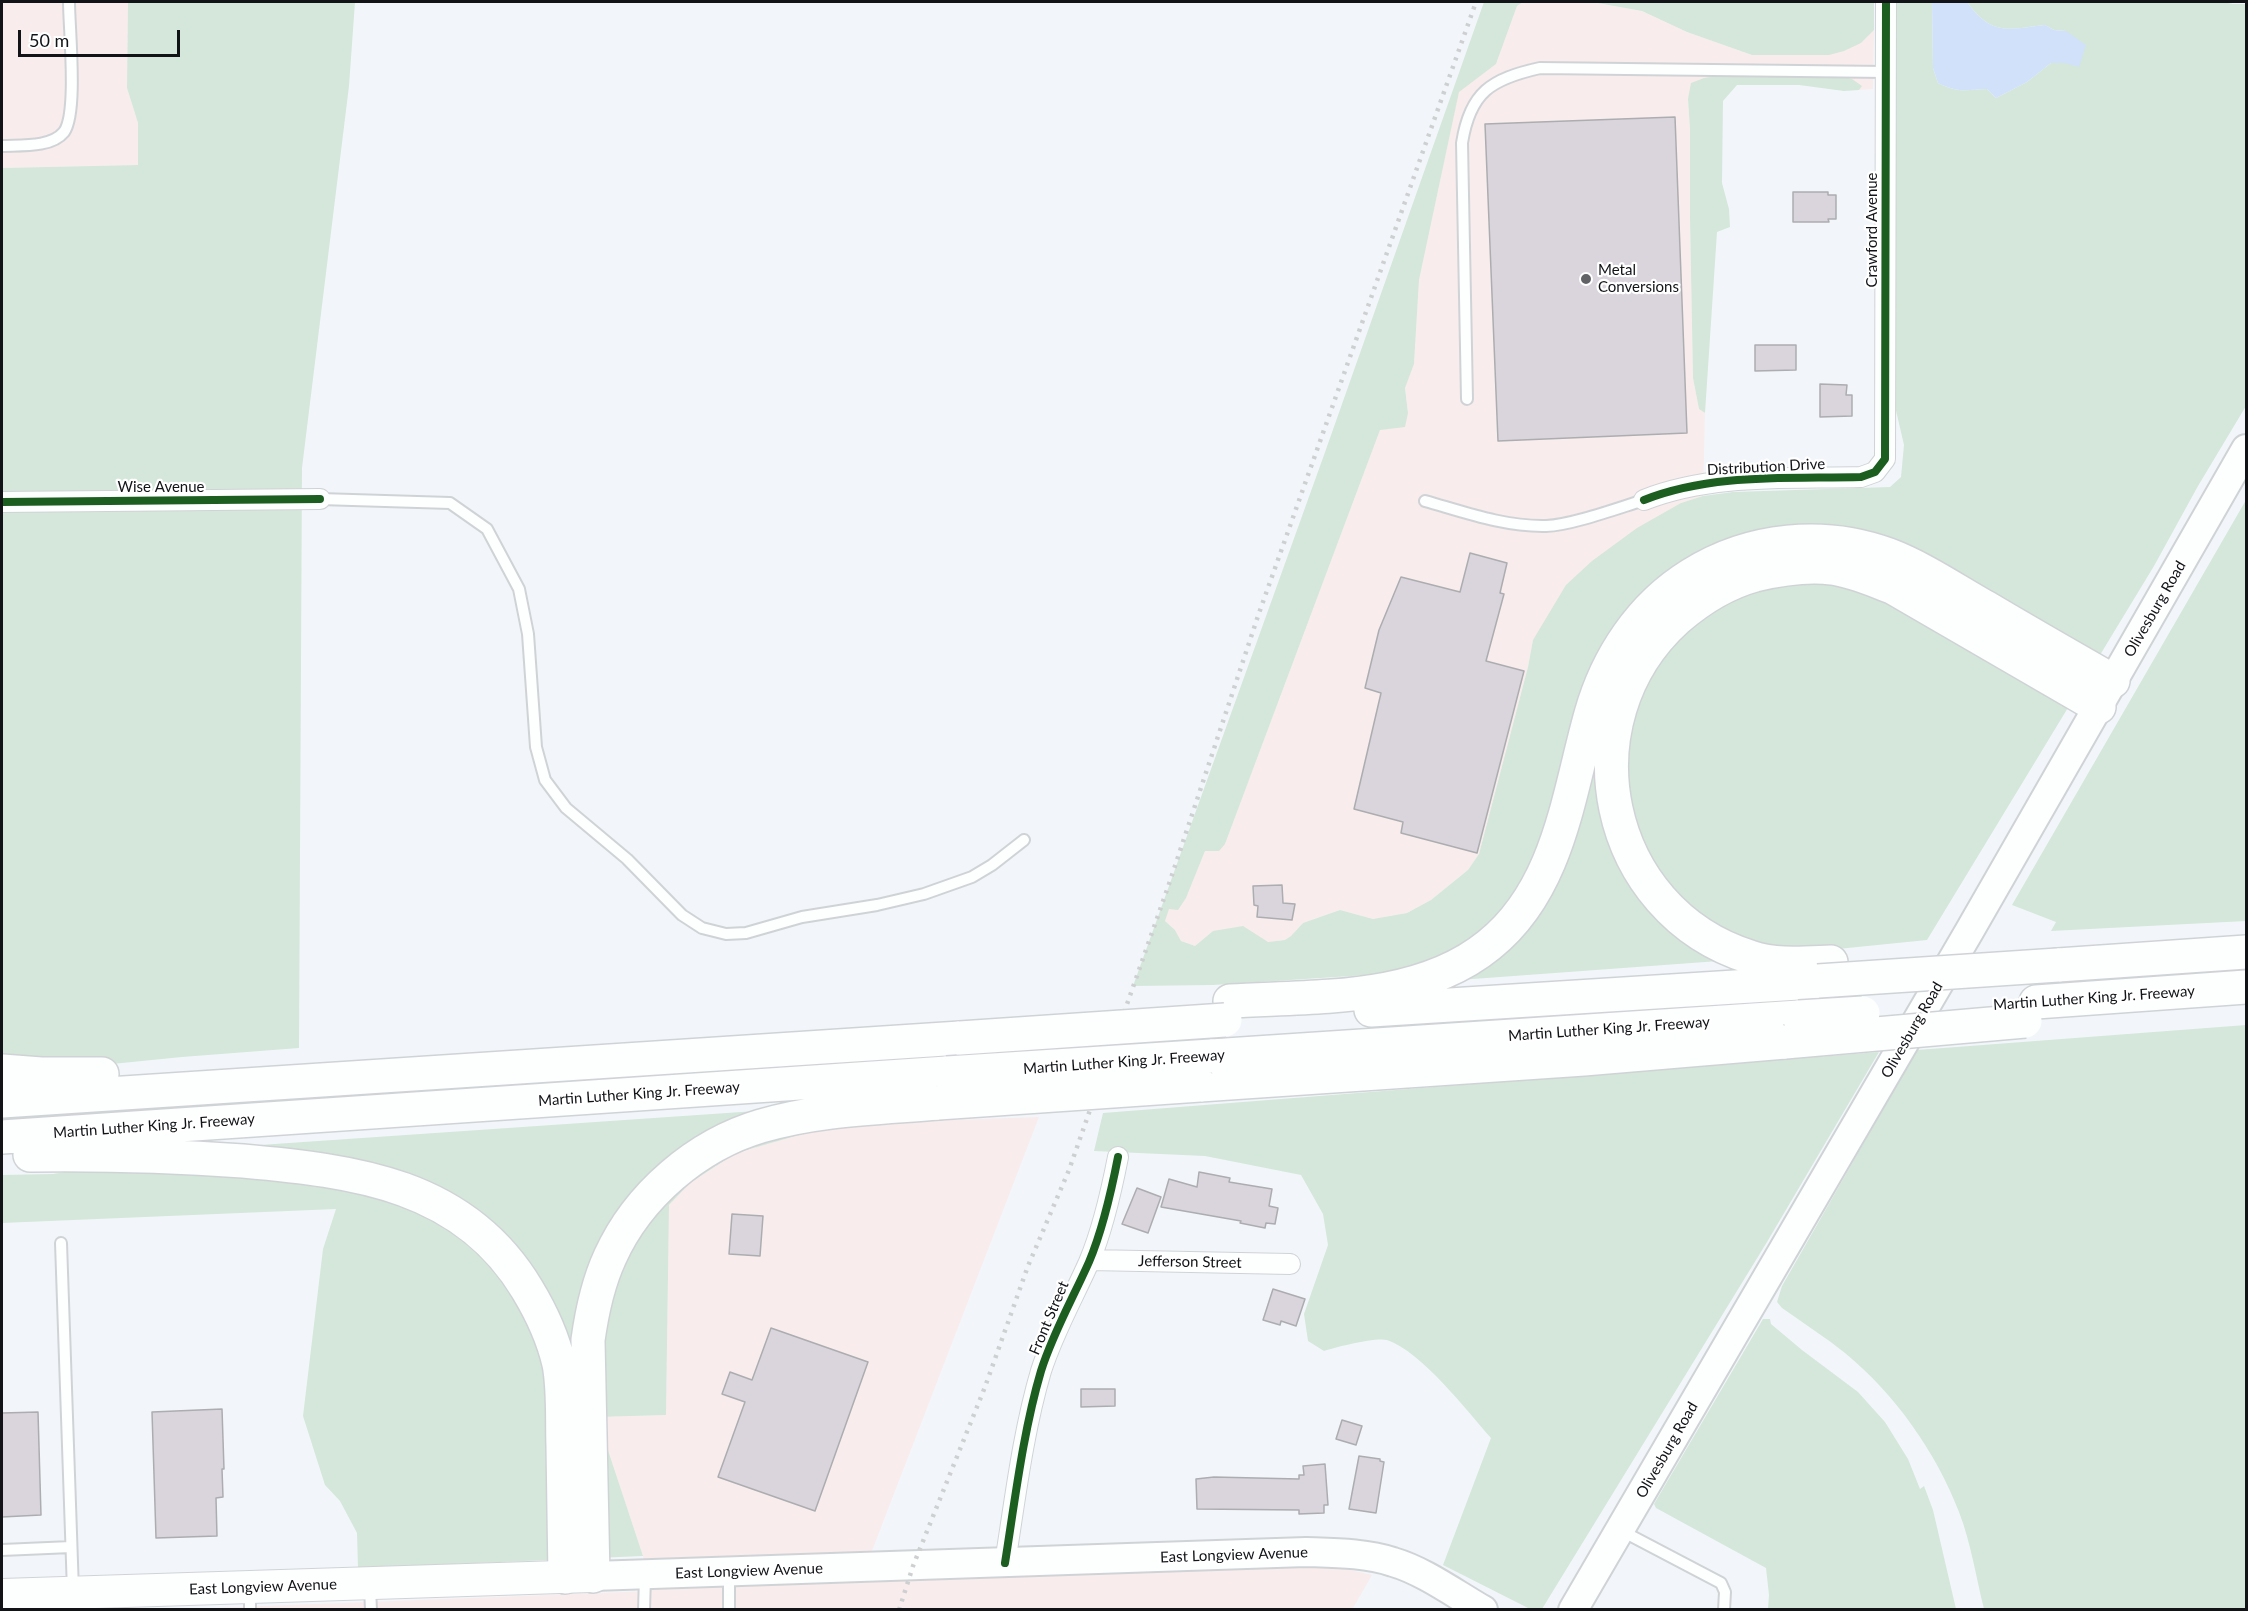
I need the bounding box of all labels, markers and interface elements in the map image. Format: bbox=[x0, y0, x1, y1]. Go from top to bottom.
scale bar bbox=[21, 18, 183, 56]
text: 50 m bbox=[29, 29, 69, 51]
street label: Crawford Avenue bbox=[1863, 172, 1881, 288]
place label: Metal Conversions bbox=[1598, 261, 1679, 296]
marker: Metal Conversions bbox=[1579, 272, 1593, 286]
street label: Distribution Drive bbox=[1706, 455, 1826, 479]
street label: Wise Avenue bbox=[118, 478, 204, 496]
street label: Olivesburg Road bbox=[2120, 558, 2190, 660]
street label: Olivesburg Road bbox=[1877, 979, 1947, 1081]
street label: Martin Luther King Jr. Freeway bbox=[1993, 982, 2195, 1014]
street label: Martin Luther King Jr. Freeway bbox=[1508, 1013, 1710, 1045]
street label: Martin Luther King Jr. Freeway bbox=[1023, 1046, 1225, 1078]
street label: Martin Luther King Jr. Freeway bbox=[538, 1078, 740, 1110]
street label: Martin Luther King Jr. Freeway bbox=[53, 1110, 255, 1142]
street label: Jefferson Street bbox=[1138, 1252, 1242, 1272]
street label: Front Street bbox=[1025, 1278, 1073, 1358]
street label: Olivesburg Road bbox=[1632, 1399, 1702, 1501]
street label: East Longview Avenue bbox=[1160, 1543, 1308, 1567]
street label: East Longview Avenue bbox=[675, 1559, 823, 1583]
street label: East Longview Avenue bbox=[189, 1575, 337, 1599]

